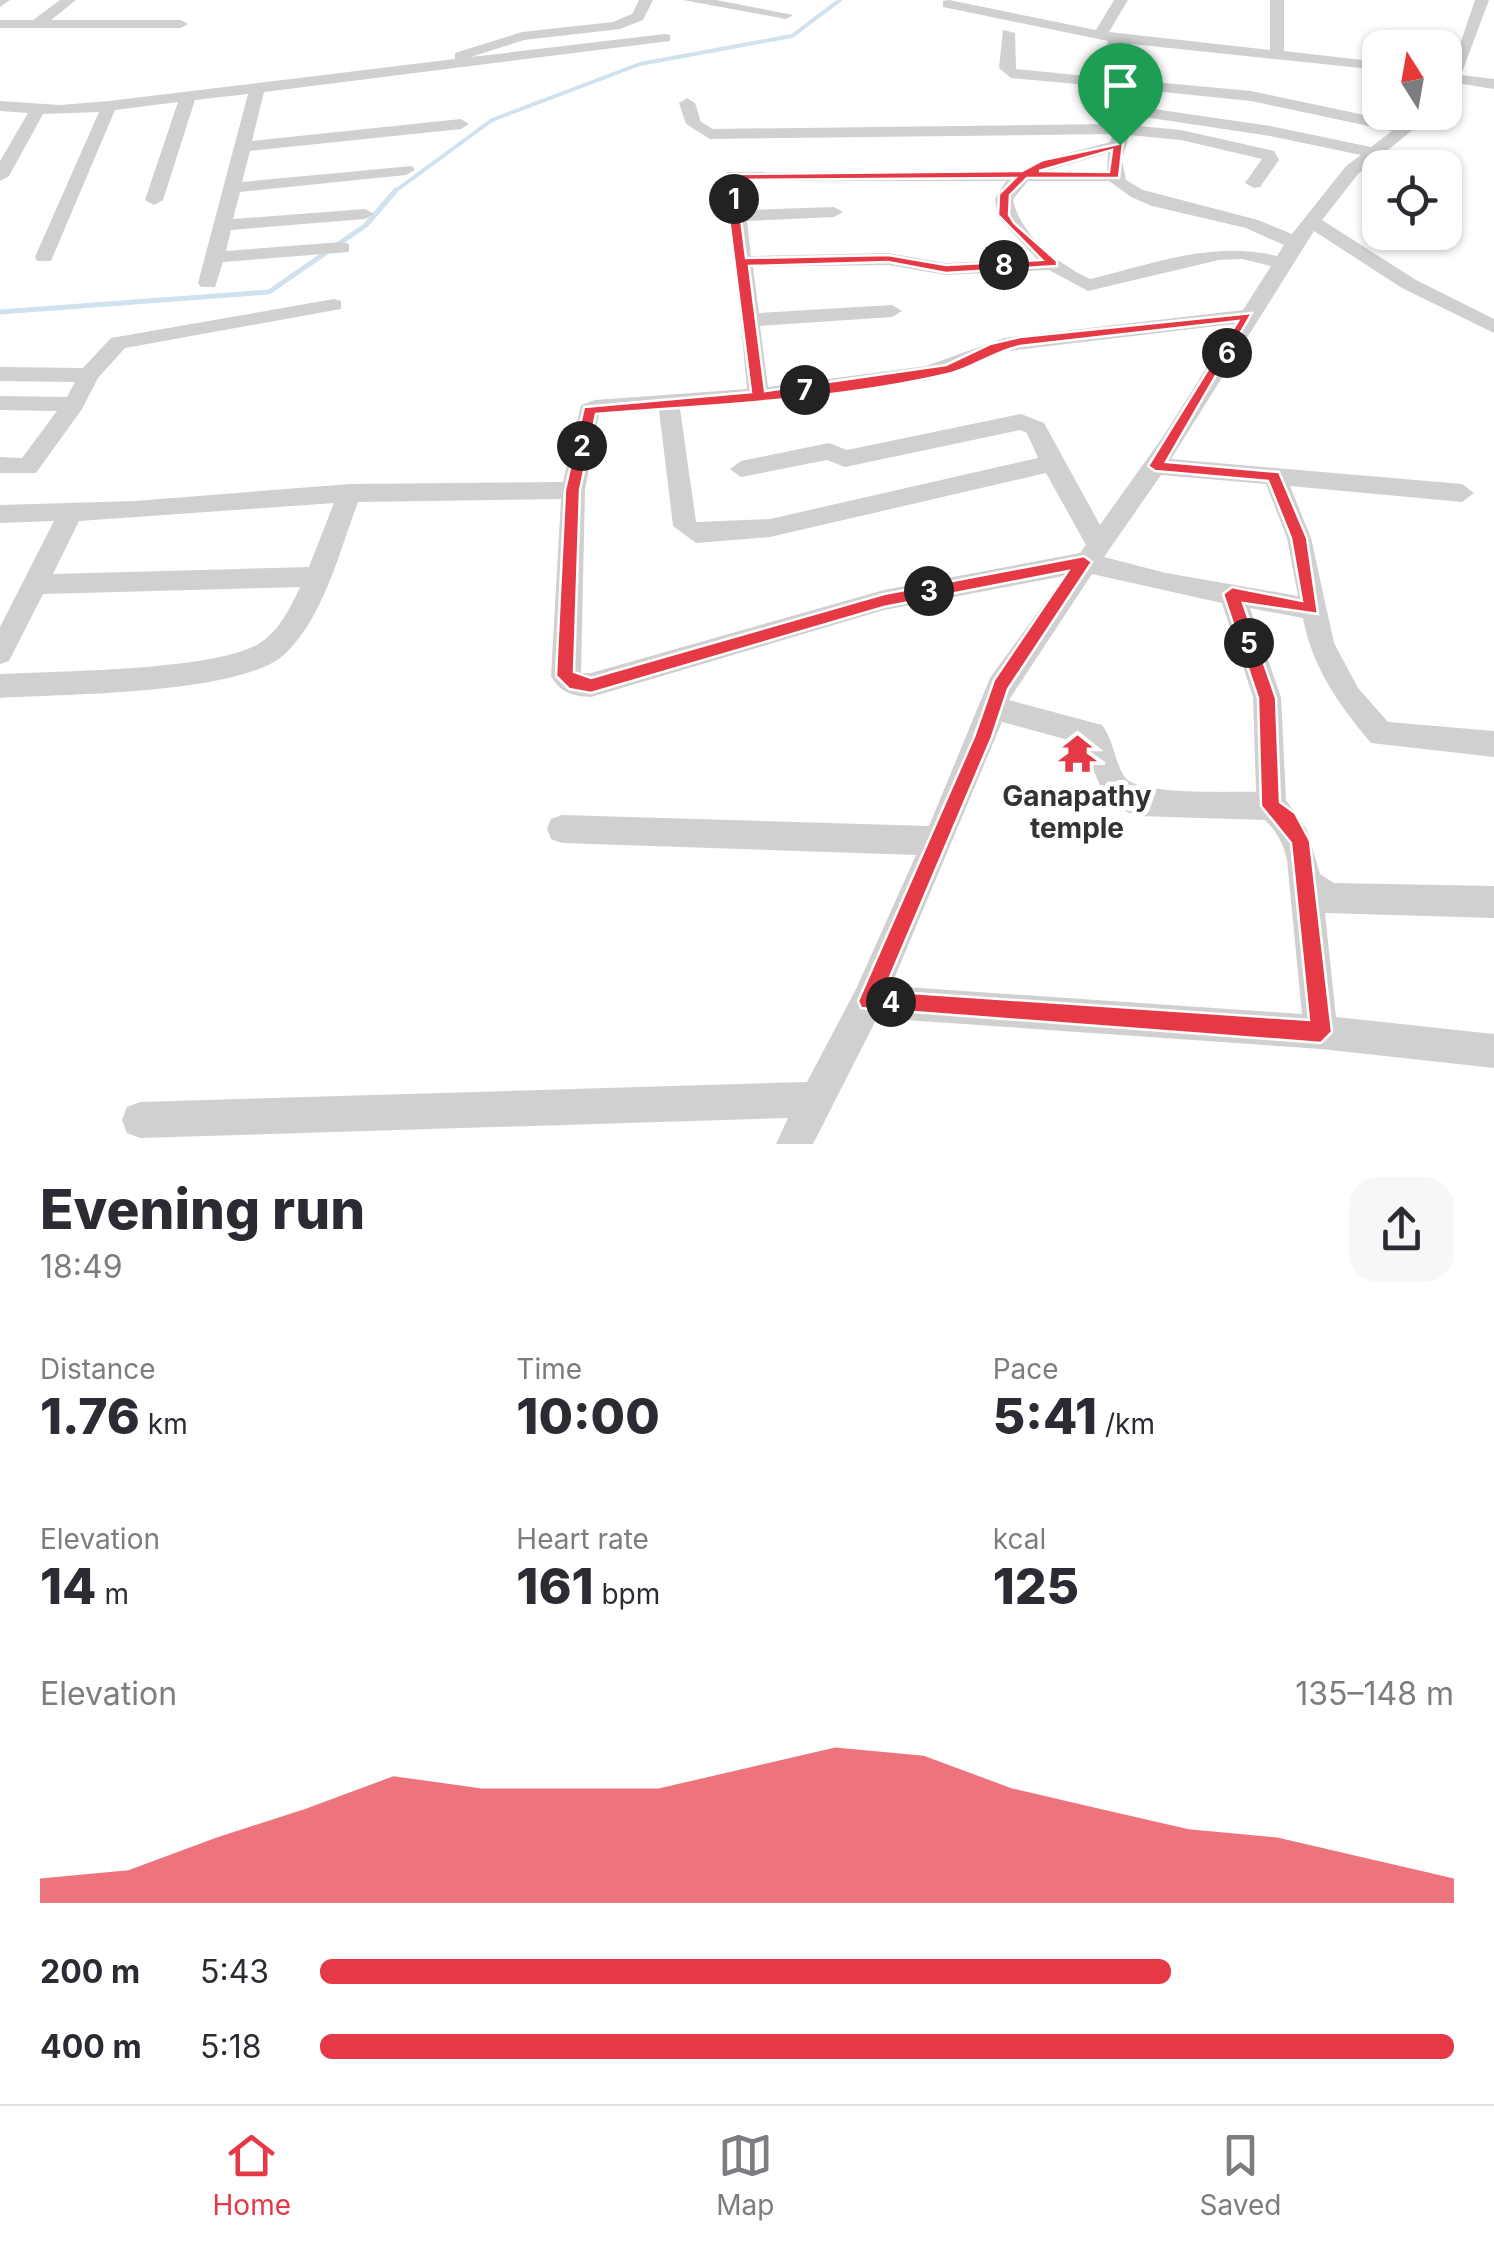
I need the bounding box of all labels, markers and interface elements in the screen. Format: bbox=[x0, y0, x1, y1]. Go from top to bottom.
north arrow bbox=[1362, 30, 1462, 130]
map controls bbox=[1362, 30, 1462, 250]
pin bbox=[1078, 43, 1163, 146]
icon: arrive bbox=[1093, 58, 1148, 113]
button: locate bbox=[1362, 150, 1462, 250]
pin: 1 bbox=[709, 174, 759, 224]
text: 1 bbox=[728, 182, 740, 216]
pin: 8 bbox=[979, 240, 1029, 290]
text: 8 bbox=[995, 248, 1013, 282]
pin: 6 bbox=[1202, 328, 1252, 378]
text: 6 bbox=[1218, 336, 1236, 370]
pin: 7 bbox=[780, 365, 830, 415]
text: 7 bbox=[797, 373, 813, 407]
pin: 2 bbox=[557, 421, 607, 471]
text: 2 bbox=[573, 429, 591, 463]
pin: 3 bbox=[904, 566, 954, 616]
text: 3 bbox=[920, 574, 938, 608]
pin: 5 bbox=[1224, 618, 1274, 668]
text: 5 bbox=[1240, 626, 1258, 660]
temple icon: Ganapathy temple bbox=[1056, 733, 1098, 775]
place label: Ganapathy temple bbox=[1002, 779, 1152, 845]
pin: 4 bbox=[866, 977, 916, 1027]
text: 4 bbox=[882, 985, 900, 1019]
text: Evening run bbox=[40, 1176, 365, 1242]
button: share bbox=[1349, 1177, 1454, 1282]
text: 18:49 bbox=[40, 1247, 123, 1286]
text: Distance bbox=[40, 1352, 156, 1386]
text: Time bbox=[516, 1352, 582, 1386]
text: Pace bbox=[993, 1352, 1059, 1386]
text: 1.76 bbox=[40, 1386, 140, 1446]
text: 10:00 bbox=[516, 1386, 660, 1446]
text: 5:41 bbox=[993, 1386, 1097, 1446]
text: km bbox=[140, 1407, 188, 1441]
text: /km bbox=[1097, 1407, 1155, 1441]
text: Elevation bbox=[40, 1522, 160, 1556]
text: Heart rate bbox=[516, 1522, 649, 1556]
text: kcal bbox=[993, 1522, 1046, 1556]
text: 14 bbox=[40, 1556, 97, 1616]
text: 161 bbox=[516, 1556, 594, 1616]
text: 125 bbox=[993, 1556, 1079, 1616]
text: m bbox=[97, 1577, 129, 1611]
text: bpm bbox=[594, 1577, 660, 1611]
text: Elevation bbox=[40, 1674, 177, 1713]
text: 135–148 m bbox=[1295, 1674, 1454, 1713]
text: 200 m bbox=[40, 1952, 140, 1991]
text: 5:43 bbox=[200, 1952, 269, 1991]
text: 400 m bbox=[40, 2027, 142, 2066]
text: 5:18 bbox=[200, 2027, 261, 2066]
tab: Home bbox=[213, 2128, 291, 2222]
tab: Map bbox=[716, 2128, 774, 2222]
tab: Saved bbox=[1199, 2128, 1281, 2222]

